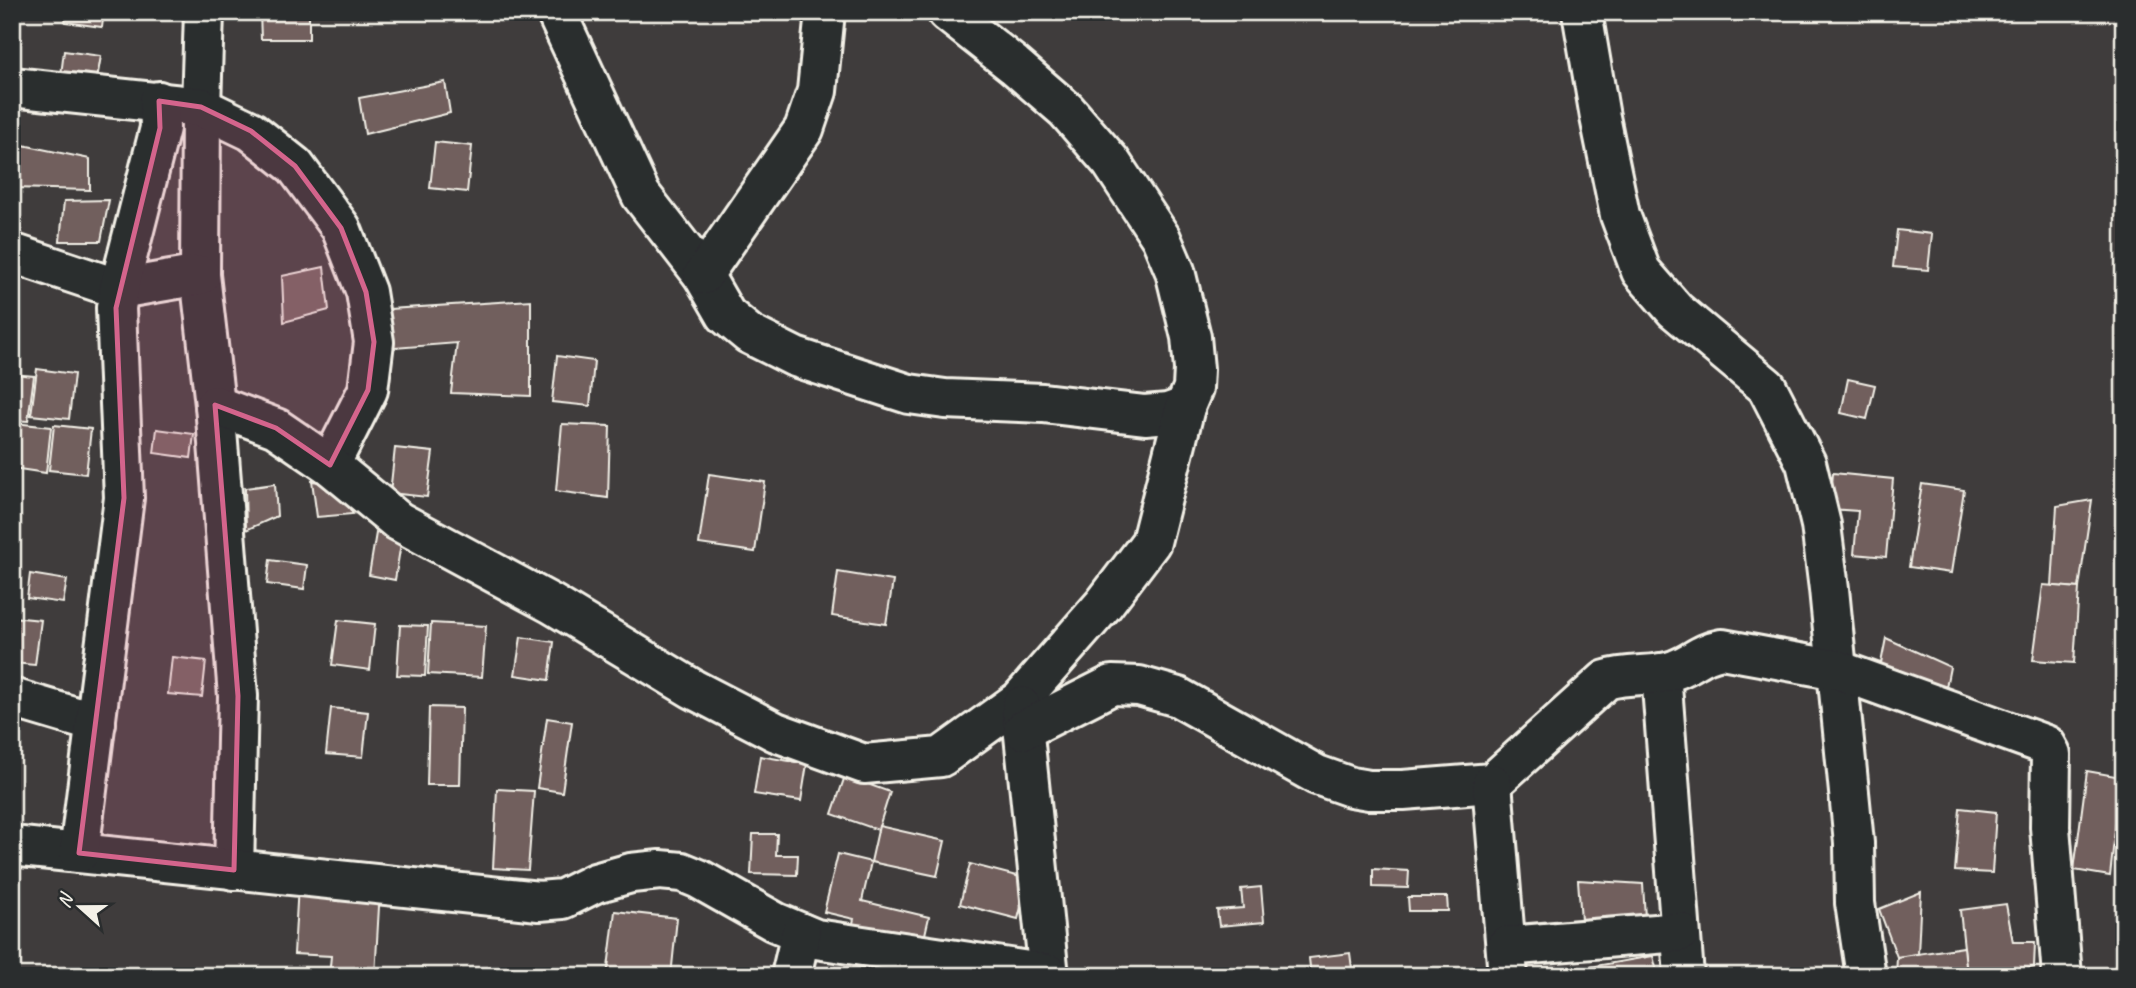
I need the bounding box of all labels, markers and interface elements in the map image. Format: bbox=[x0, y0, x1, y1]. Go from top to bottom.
north arrow bbox=[46, 872, 116, 942]
text: N bbox=[52, 888, 80, 911]

